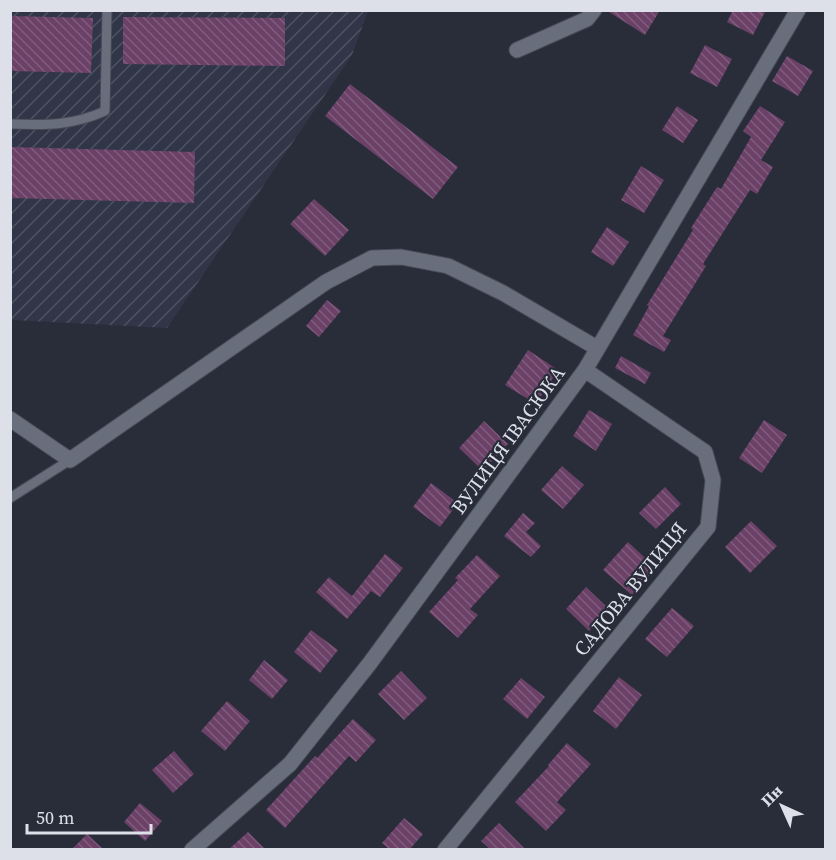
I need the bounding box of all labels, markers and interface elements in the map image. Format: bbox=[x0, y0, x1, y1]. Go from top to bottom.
street label: ВУЛИЦЯ ІВАСЮКА bbox=[445, 360, 572, 520]
street label: САДОВА ВУЛИЦЯ bbox=[567, 516, 693, 662]
north arrow bbox=[752, 776, 812, 836]
text: Пн bbox=[756, 780, 787, 811]
scale bar bbox=[27, 797, 152, 835]
text: 50 m bbox=[36, 805, 74, 830]

